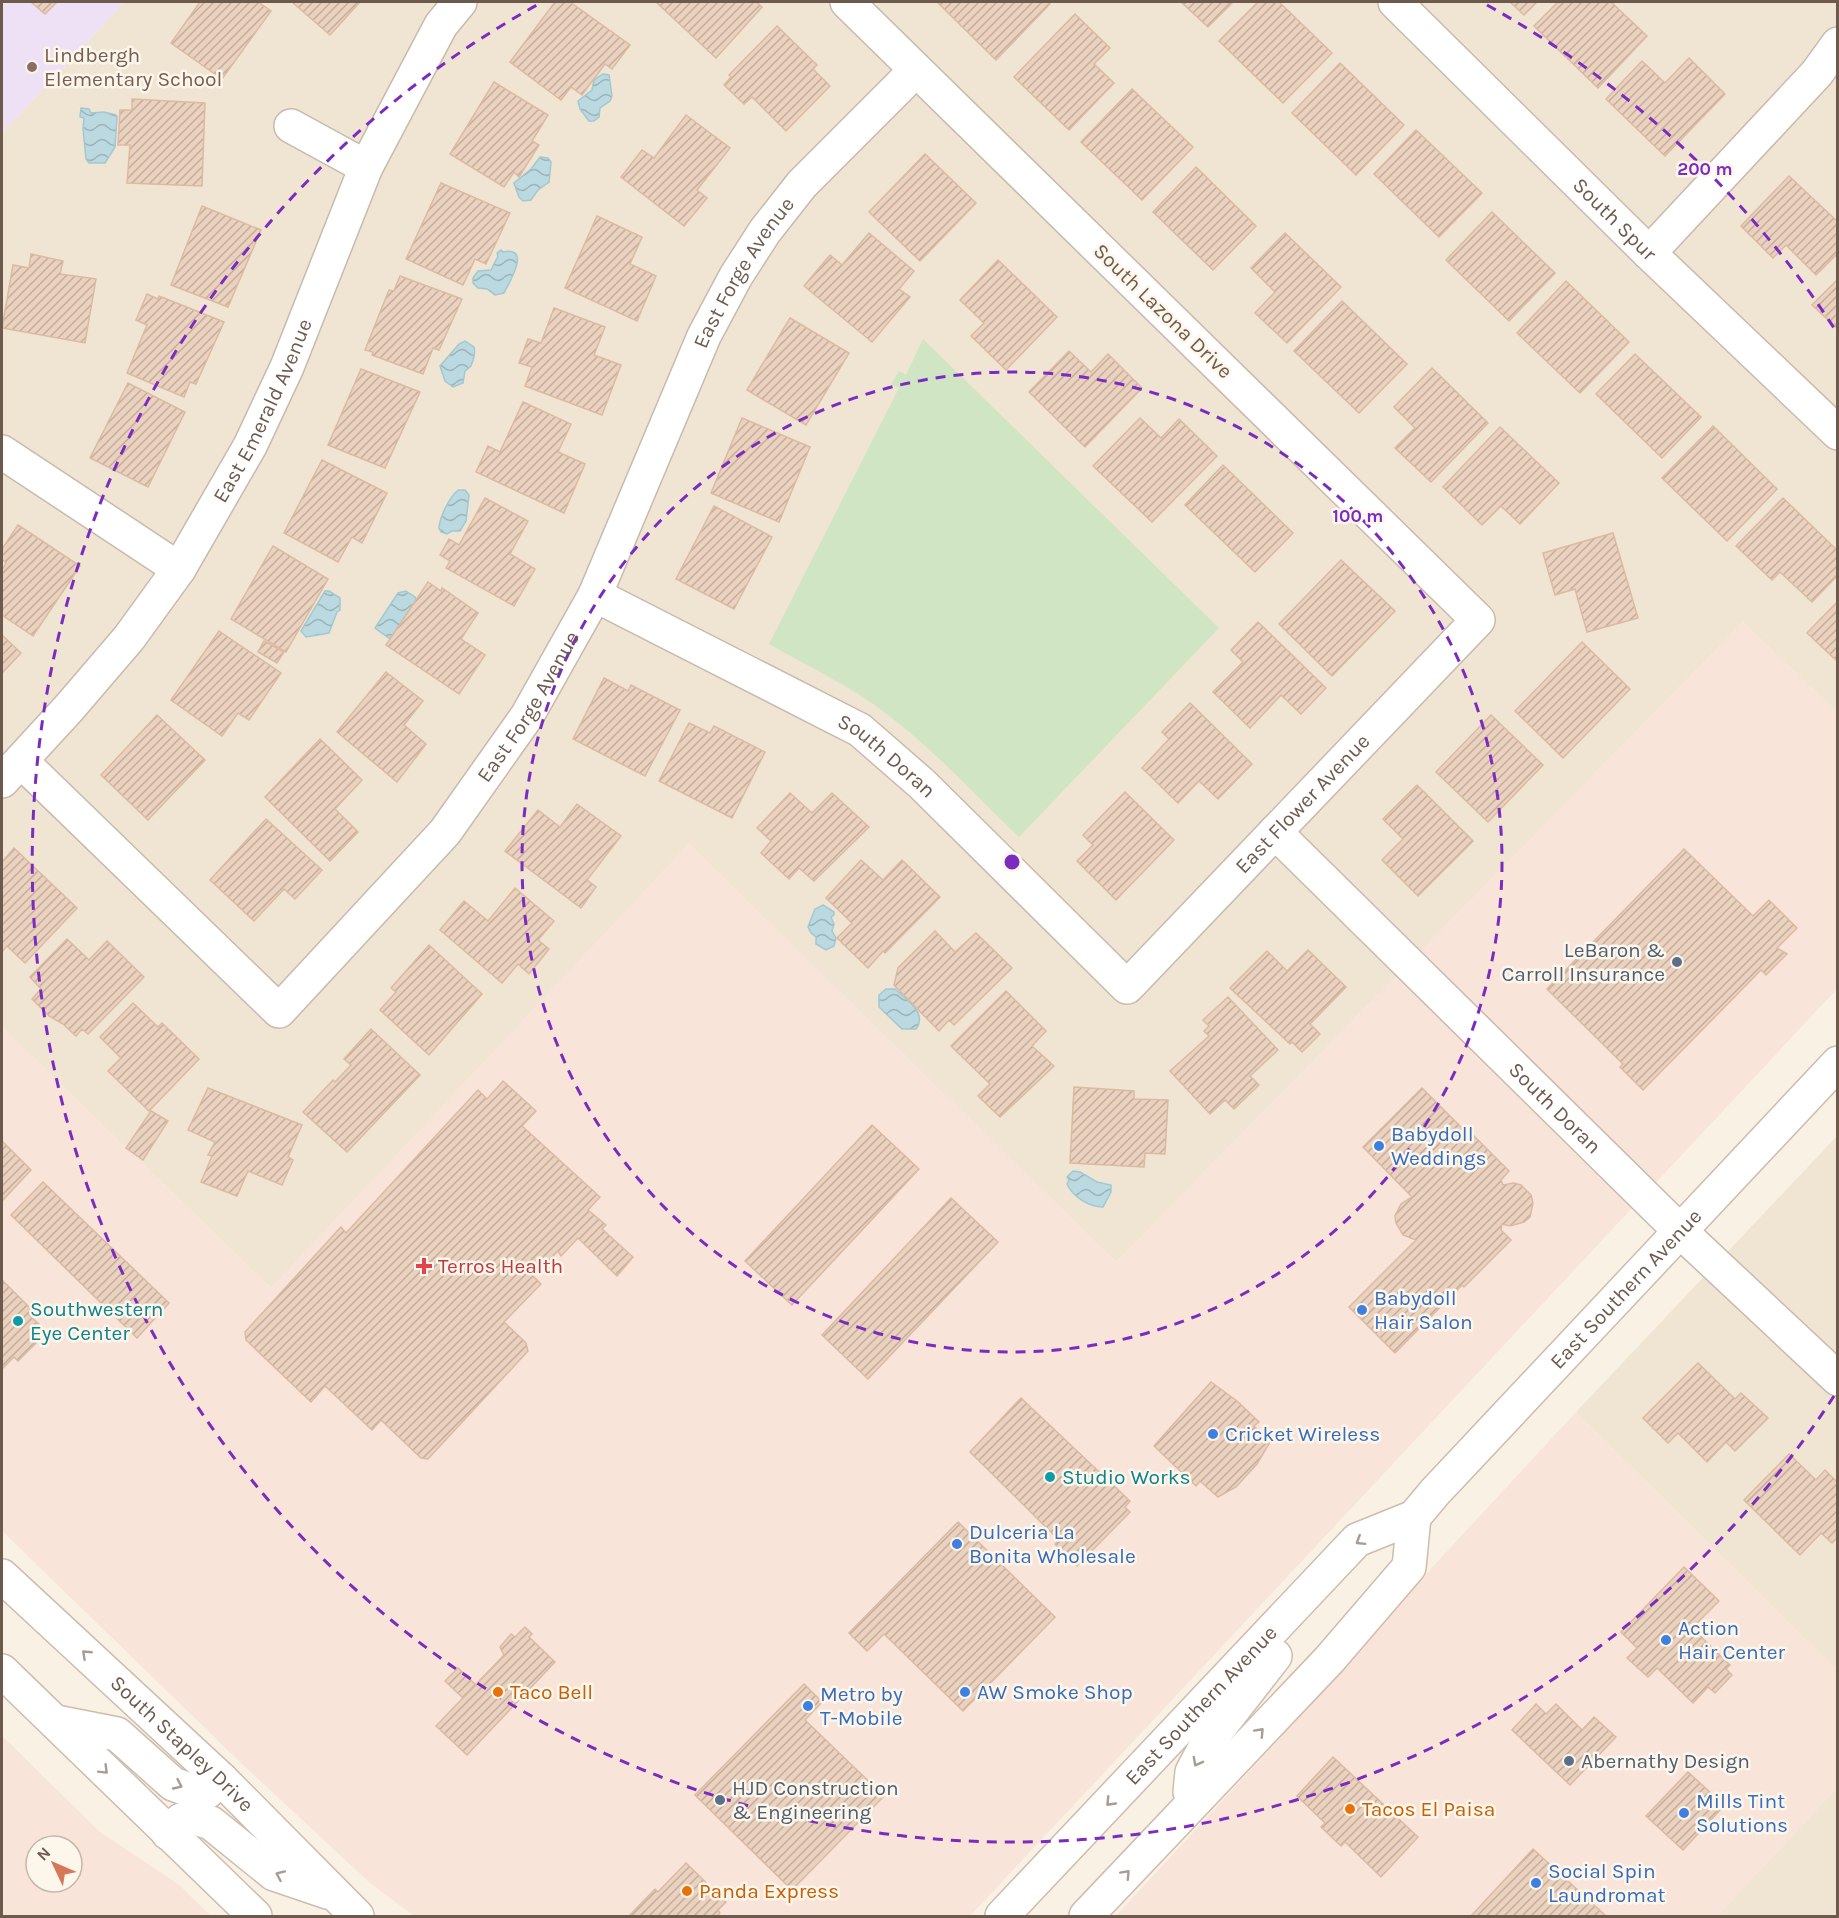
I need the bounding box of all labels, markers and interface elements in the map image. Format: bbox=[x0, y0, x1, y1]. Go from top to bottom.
place label: Lindbergh Elementary School bbox=[44, 43, 222, 91]
marker: Lindbergh Elementary School bbox=[25, 60, 39, 74]
text: 200 m bbox=[1677, 158, 1733, 180]
street label: South Spur bbox=[1568, 173, 1662, 266]
street label: East Forge Avenue bbox=[688, 192, 799, 352]
street label: South Lazona Drive bbox=[1089, 239, 1237, 383]
street label: East Emerald Avenue bbox=[208, 315, 317, 507]
text: 100 m bbox=[1333, 505, 1383, 527]
street label: East Forge Avenue bbox=[472, 627, 584, 787]
street label: South Doran bbox=[834, 709, 941, 803]
street label: East Flower Avenue bbox=[1230, 729, 1375, 878]
centre of rings bbox=[1002, 852, 1022, 872]
place label: LeBaron & Carroll Insurance bbox=[1501, 938, 1665, 986]
marker: LeBaron & Carroll Insurance bbox=[1670, 955, 1684, 969]
street label: South Doran bbox=[1504, 1057, 1606, 1158]
place label: Babydoll Weddings bbox=[1391, 1122, 1487, 1170]
marker: Babydoll Weddings bbox=[1372, 1139, 1386, 1153]
street label: East Southern Avenue bbox=[1545, 1204, 1707, 1374]
place label: Terros Health bbox=[438, 1254, 563, 1278]
marker: Terros Health bbox=[415, 1257, 433, 1275]
place label: Babydoll Hair Salon bbox=[1374, 1286, 1473, 1334]
place label: Southwestern Eye Center bbox=[30, 1297, 163, 1345]
marker: Babydoll Hair Salon bbox=[1355, 1303, 1369, 1317]
marker: Southwestern Eye Center bbox=[11, 1314, 25, 1328]
place label: Cricket Wireless bbox=[1225, 1422, 1380, 1446]
marker: Cricket Wireless bbox=[1206, 1427, 1220, 1441]
place label: Studio Works bbox=[1062, 1465, 1191, 1489]
marker: Studio Works bbox=[1043, 1470, 1057, 1484]
place label: Dulceria La Bonita Wholesale bbox=[969, 1520, 1136, 1568]
one-way arrow bbox=[1356, 1533, 1367, 1544]
marker: Dulceria La Bonita Wholesale bbox=[950, 1537, 964, 1551]
place label: Action Hair Center bbox=[1678, 1616, 1785, 1664]
street label: East Southern Avenue bbox=[1120, 1621, 1282, 1790]
marker: Action Hair Center bbox=[1659, 1633, 1673, 1647]
one-way arrow bbox=[83, 1650, 93, 1661]
street label: South Stapley Drive bbox=[105, 1671, 259, 1817]
place label: Taco Bell bbox=[510, 1680, 593, 1704]
place label: AW Smoke Shop bbox=[977, 1680, 1133, 1704]
place label: Metro by T-Mobile bbox=[820, 1682, 903, 1730]
marker: Taco Bell bbox=[491, 1685, 505, 1699]
marker: AW Smoke Shop bbox=[958, 1685, 972, 1699]
marker: Metro by T-Mobile bbox=[801, 1699, 815, 1713]
one-way arrow bbox=[1253, 1729, 1264, 1739]
place label: Abernathy Design bbox=[1581, 1749, 1750, 1773]
marker: Abernathy Design bbox=[1562, 1754, 1576, 1768]
one-way arrow bbox=[1193, 1756, 1205, 1767]
one-way arrow bbox=[97, 1762, 108, 1773]
place label: HJD Construction & Engineering bbox=[732, 1776, 899, 1824]
one-way arrow bbox=[172, 1778, 183, 1790]
place label: Mills Tint Solutions bbox=[1696, 1789, 1788, 1837]
marker: HJD Construction & Engineering bbox=[713, 1793, 727, 1807]
one-way arrow bbox=[1106, 1796, 1117, 1806]
place label: Tacos El Paisa bbox=[1362, 1797, 1495, 1821]
marker: Tacos El Paisa bbox=[1343, 1802, 1357, 1816]
marker: Mills Tint Solutions bbox=[1677, 1806, 1691, 1820]
north arrow bbox=[24, 1834, 84, 1894]
text: N bbox=[33, 1843, 54, 1865]
place label: Social Spin Laundromat bbox=[1548, 1859, 1665, 1907]
one-way arrow bbox=[275, 1870, 286, 1882]
one-way arrow bbox=[1119, 1870, 1130, 1881]
marker: Social Spin Laundromat bbox=[1529, 1876, 1543, 1890]
place label: Panda Express bbox=[699, 1879, 839, 1903]
marker: Panda Express bbox=[680, 1884, 694, 1898]

